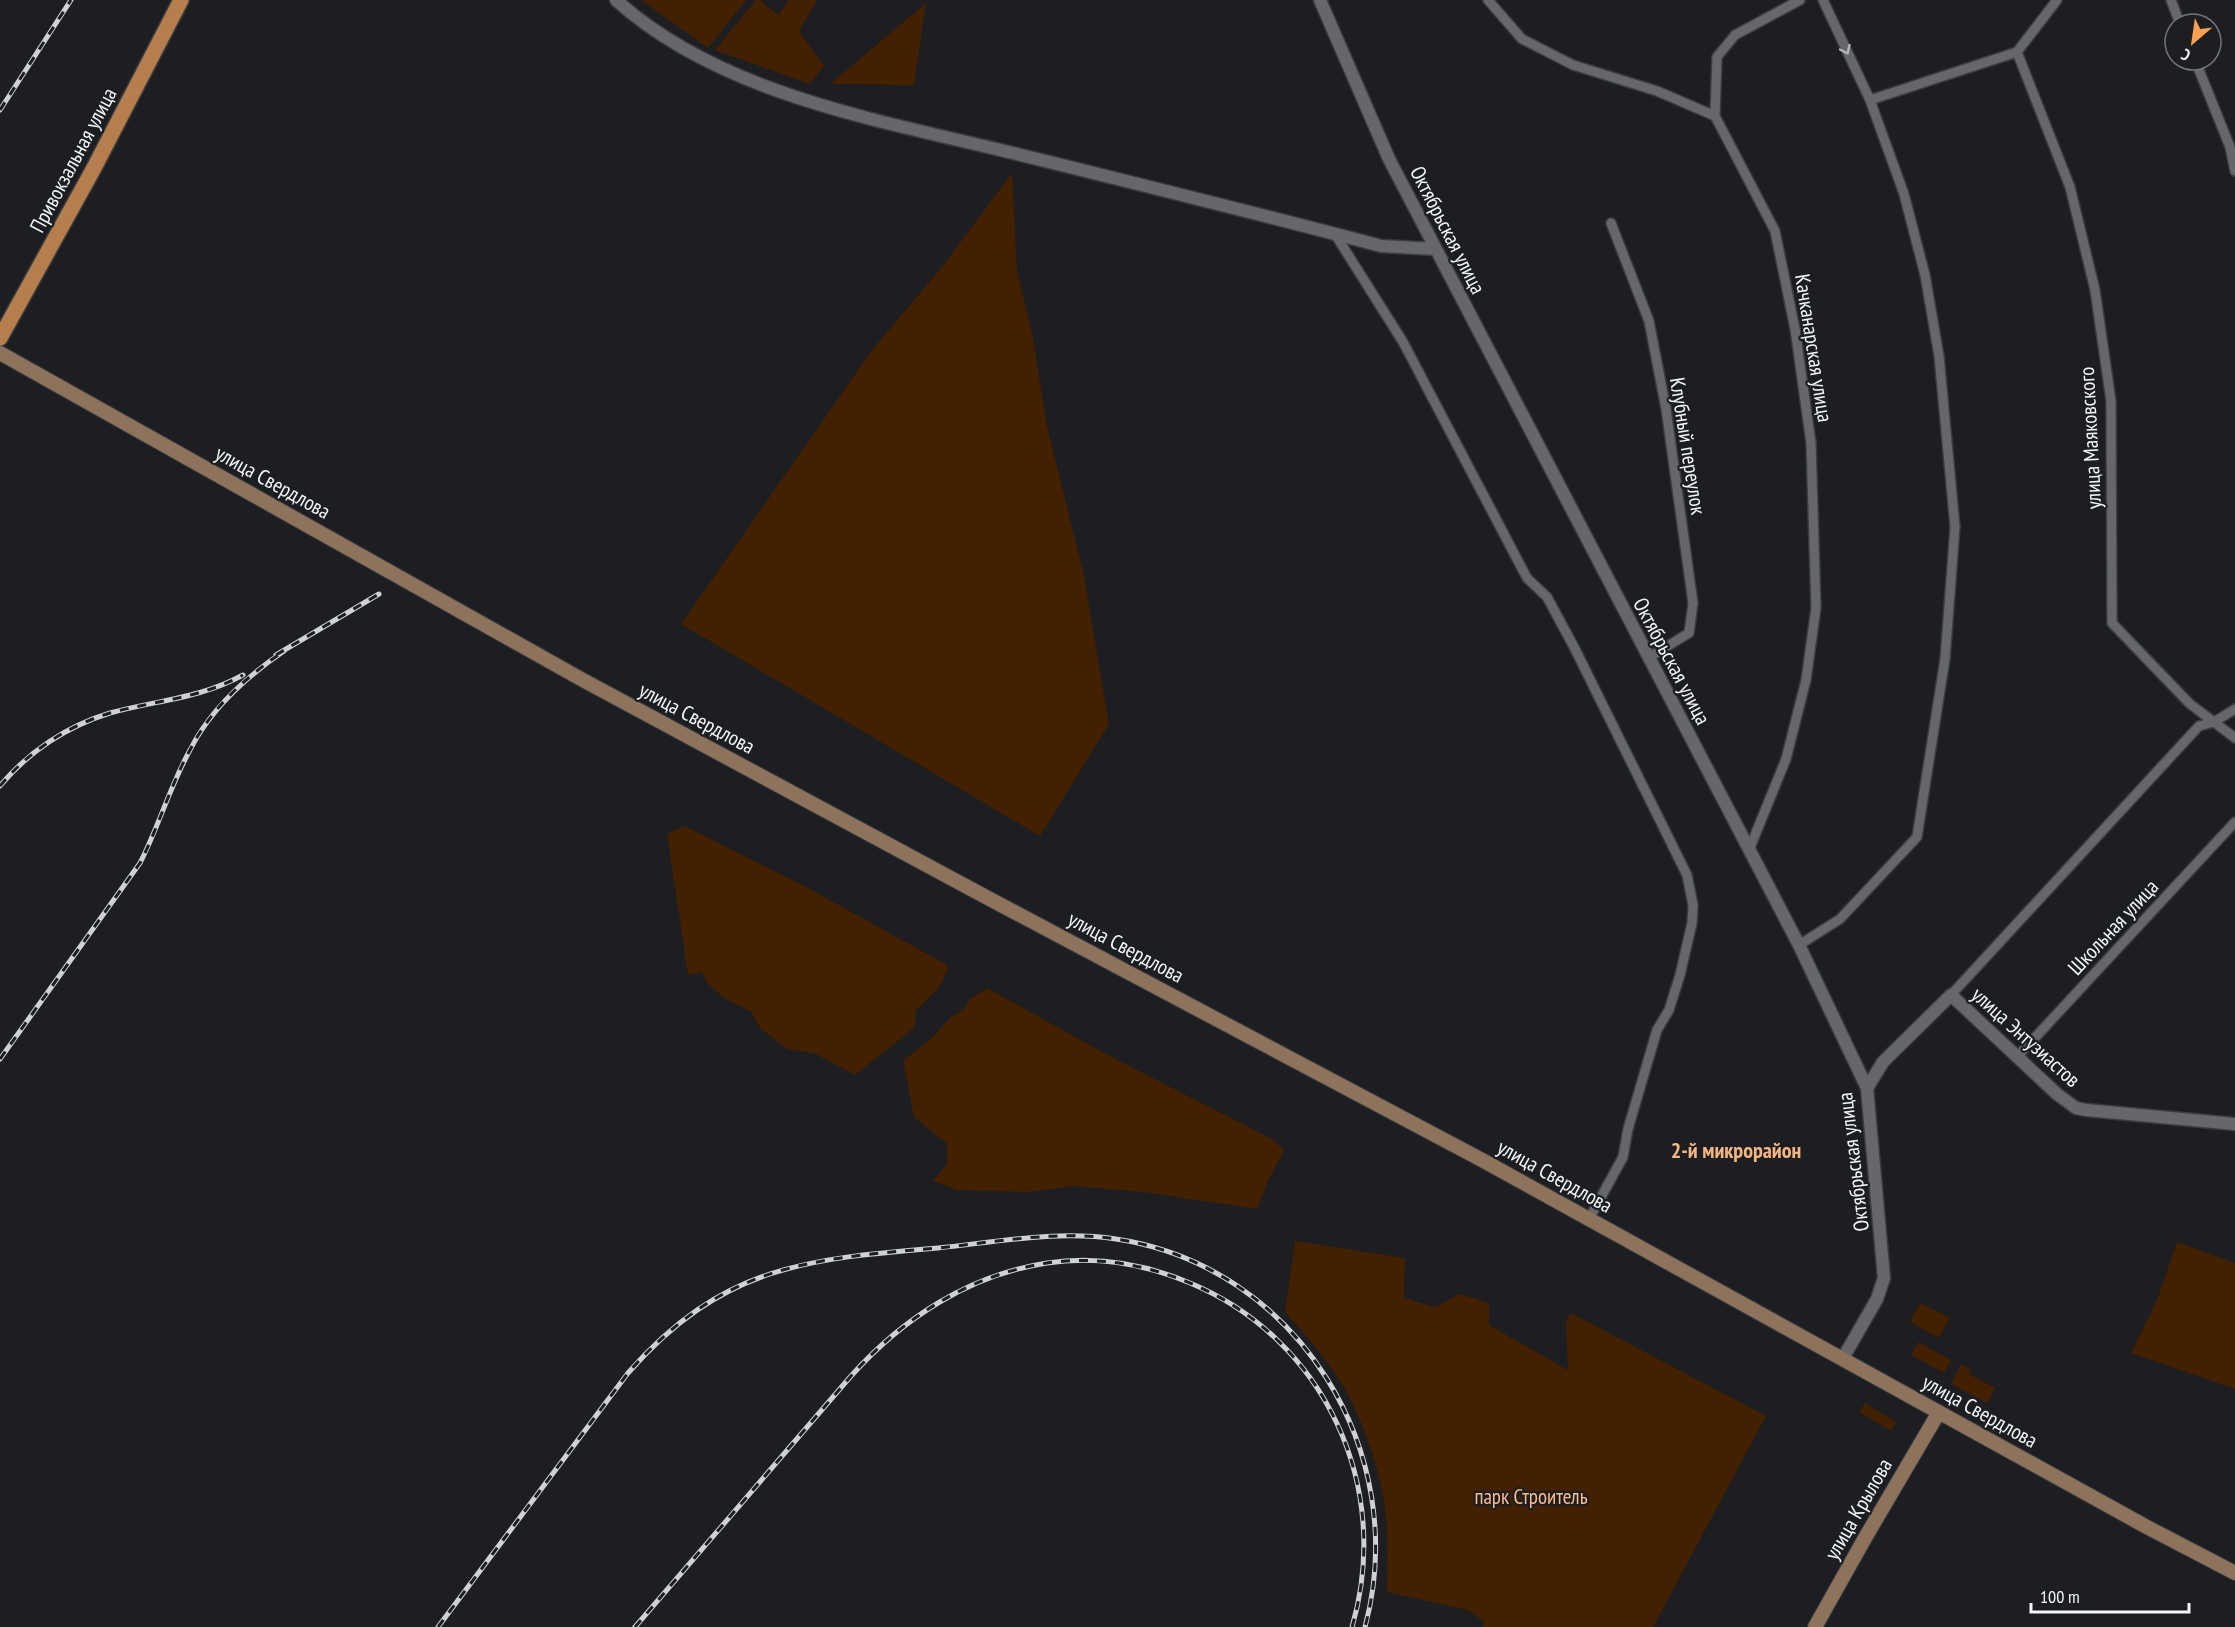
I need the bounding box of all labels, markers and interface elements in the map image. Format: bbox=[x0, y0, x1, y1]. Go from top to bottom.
north arrow bbox=[2163, 12, 2223, 72]
one-way arrow bbox=[1839, 44, 1851, 55]
text: С bbox=[2177, 44, 2194, 66]
street label: Привокзальная улица bbox=[23, 83, 123, 237]
street label: Октябрьская улица bbox=[1404, 161, 1492, 299]
street label: Качканарская улица bbox=[1789, 272, 1839, 424]
street label: улица Маяковского bbox=[2073, 366, 2107, 510]
street label: Клубный переулок bbox=[1664, 376, 1712, 516]
street label: улица Свердлова bbox=[211, 439, 335, 525]
street label: Октябрьская улица bbox=[1627, 593, 1717, 729]
street label: улица Свердлова bbox=[634, 676, 760, 760]
street label: Школьная улица bbox=[2062, 873, 2164, 981]
street label: улица Свердлова bbox=[1063, 905, 1189, 989]
street label: улица Энтузиастов bbox=[1966, 981, 2086, 1093]
street label: Октябрьская улица bbox=[1831, 1091, 1875, 1233]
street label: улица Свердлова bbox=[1493, 1133, 1617, 1219]
district label: 2-й микрорайон bbox=[1671, 1136, 1801, 1164]
street label: улица Свердлова bbox=[1918, 1368, 2042, 1454]
street label: улица Крылова bbox=[1818, 1453, 1898, 1565]
park label: парк Строитель bbox=[1474, 1483, 1588, 1510]
scale bar bbox=[2031, 1576, 2188, 1614]
text: 100 m bbox=[2040, 1585, 2080, 1608]

